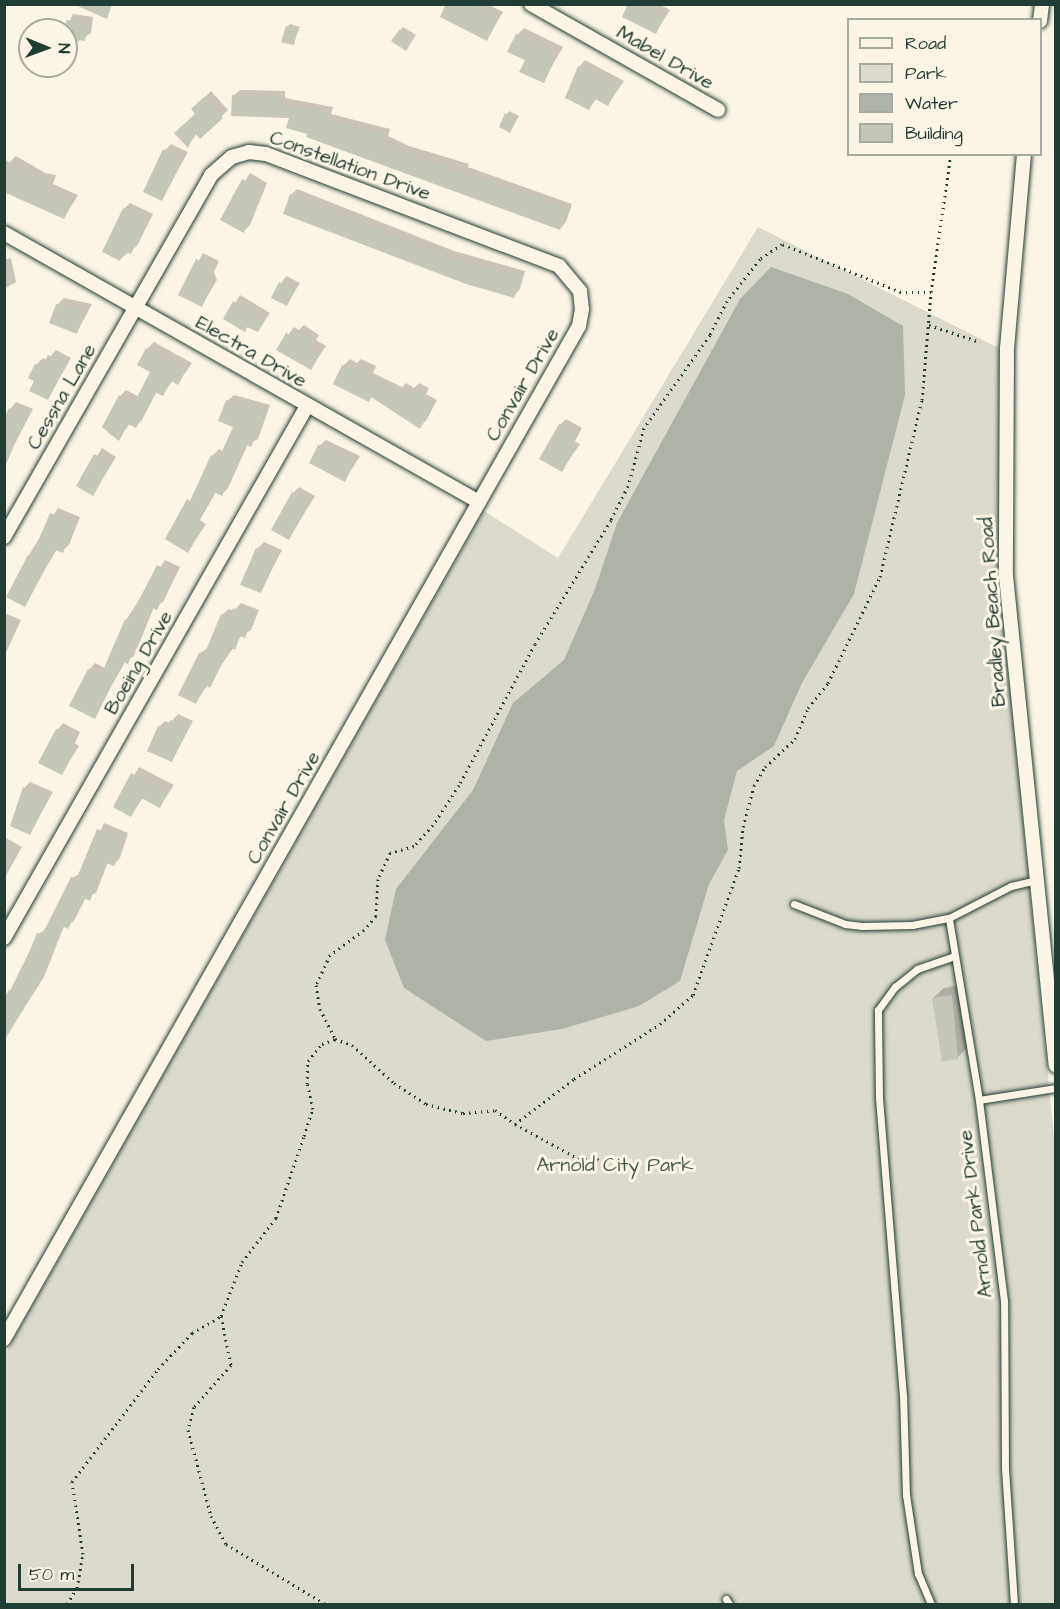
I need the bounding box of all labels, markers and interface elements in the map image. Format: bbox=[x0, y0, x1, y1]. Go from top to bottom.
north arrow bbox=[18, 18, 78, 78]
legend bbox=[847, 18, 1042, 156]
street label: Mabel Drive bbox=[612, 21, 718, 95]
text: Road bbox=[905, 31, 946, 56]
text: N bbox=[53, 43, 75, 53]
text: Park bbox=[905, 61, 947, 86]
text: Water bbox=[905, 91, 958, 116]
text: Building bbox=[905, 121, 963, 146]
street label: Constellation Drive bbox=[266, 126, 434, 206]
street label: Electra Drive bbox=[191, 311, 311, 393]
street label: Convair Drive bbox=[481, 324, 565, 446]
street label: Cessna Lane bbox=[22, 340, 102, 454]
street label: Bradley Beach Road bbox=[974, 516, 1012, 708]
street label: Boeing Drive bbox=[100, 607, 178, 719]
street label: Convair Drive bbox=[242, 747, 326, 869]
street label: Arnold Park Drive bbox=[954, 1129, 998, 1299]
park label: Arnold City Park bbox=[536, 1153, 694, 1177]
scale bar bbox=[21, 1552, 136, 1590]
text: 50 m bbox=[29, 1562, 74, 1587]

